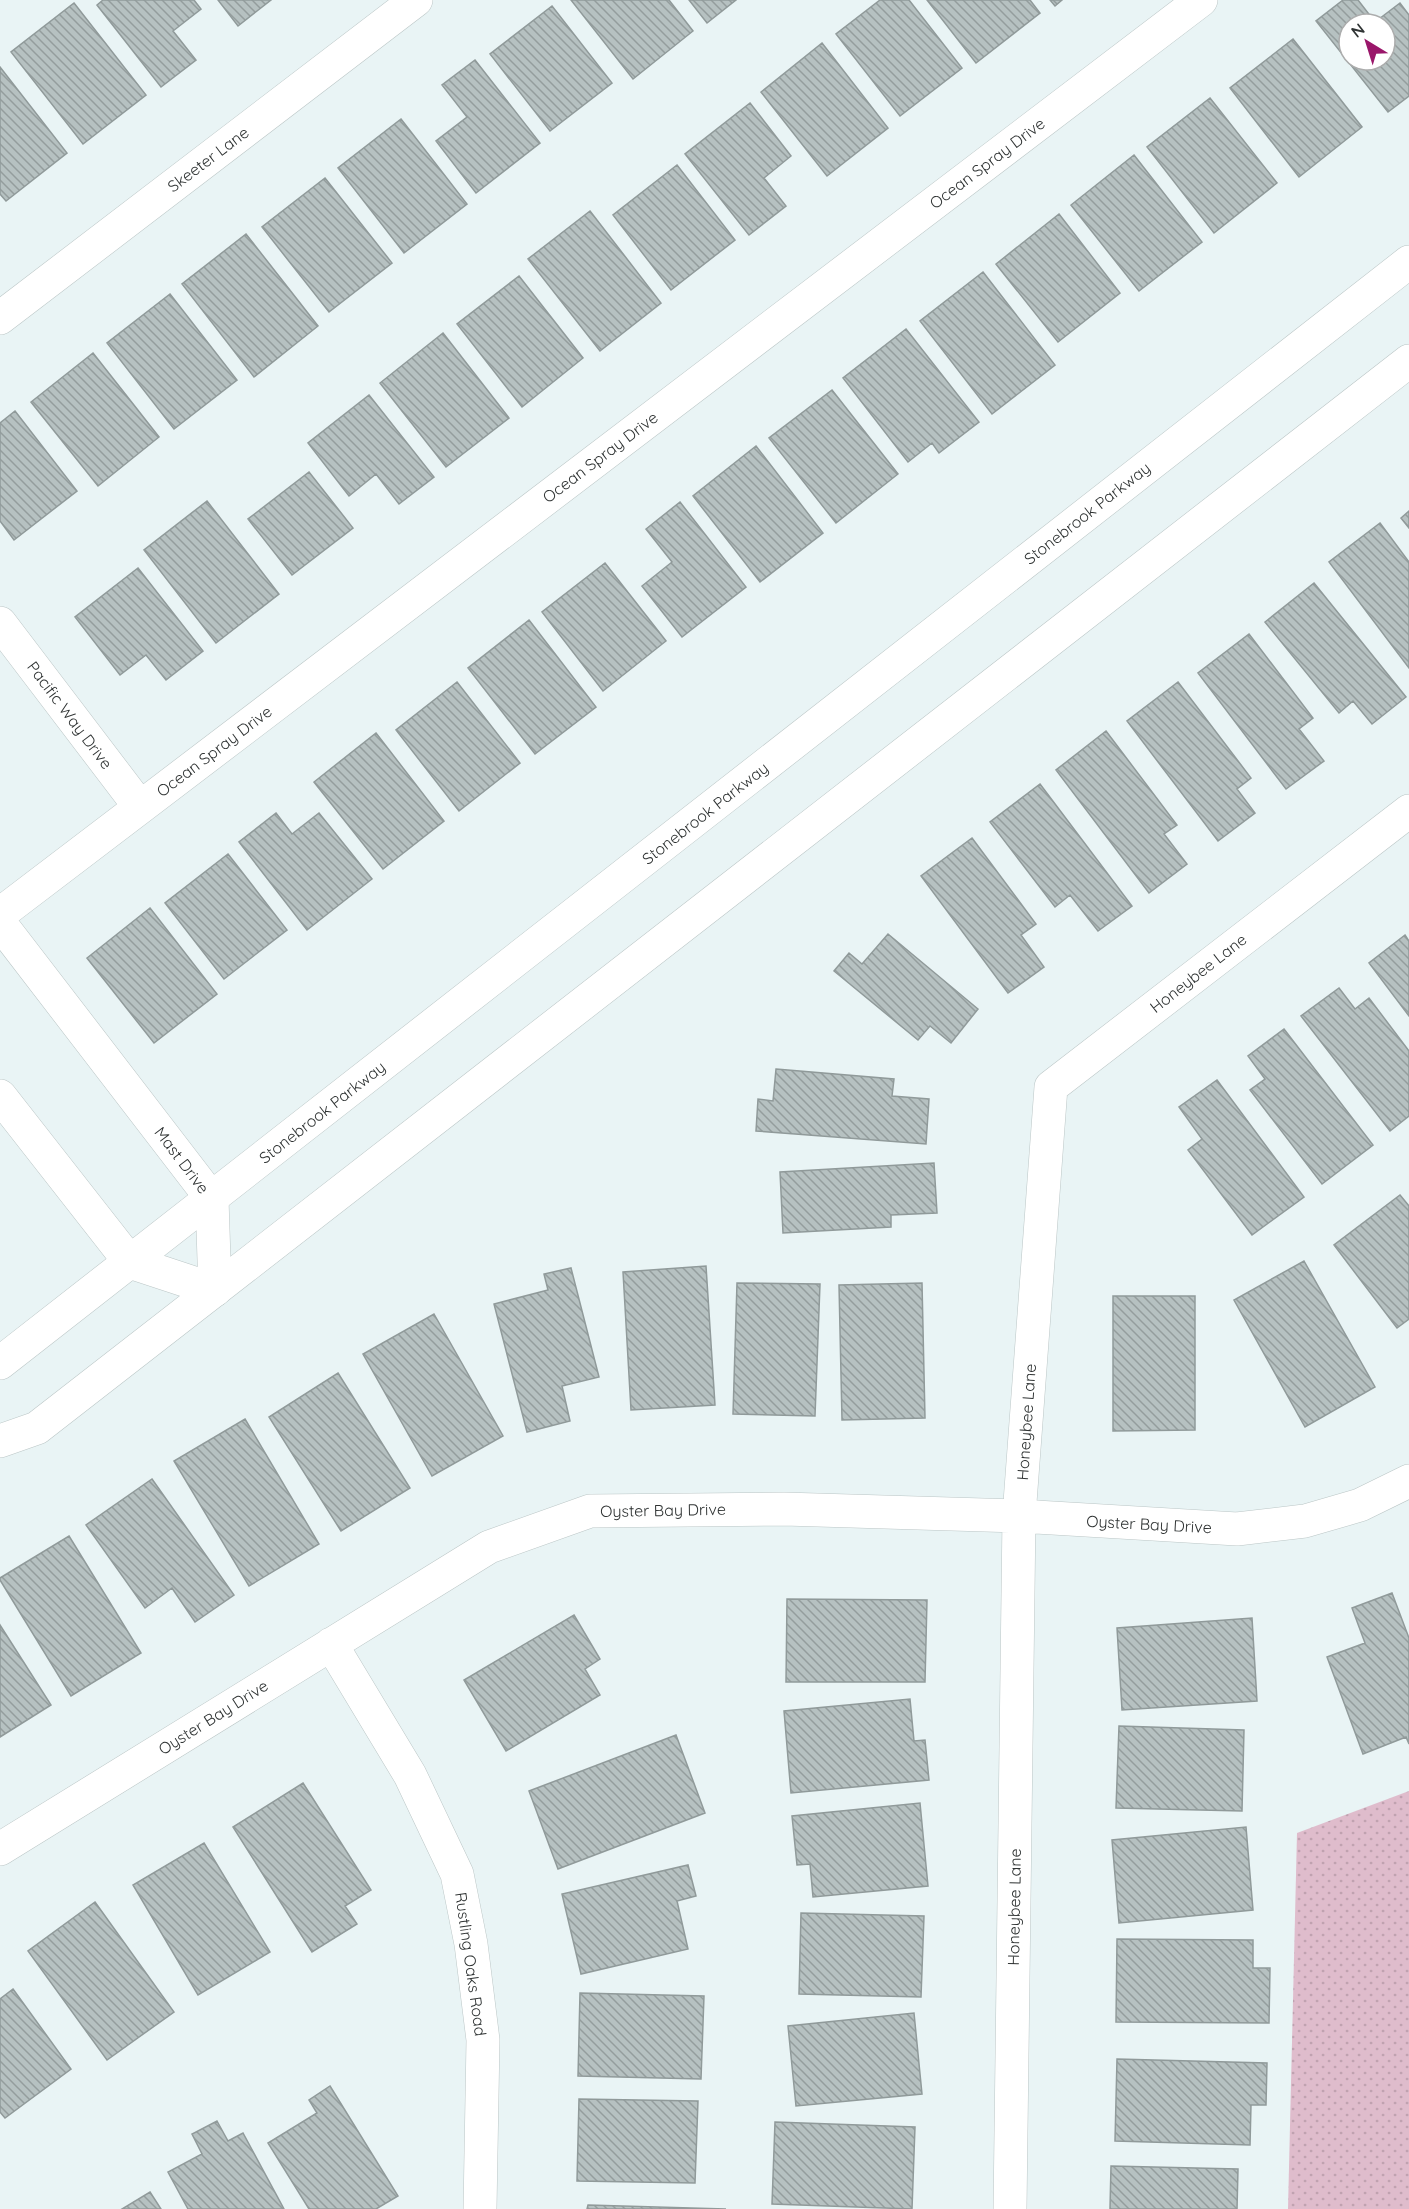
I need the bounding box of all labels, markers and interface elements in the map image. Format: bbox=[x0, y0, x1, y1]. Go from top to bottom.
north arrow bbox=[1337, 12, 1397, 72]
text: N bbox=[1347, 19, 1369, 42]
street label: Ocean Spray Drive bbox=[925, 113, 1049, 213]
street label: Skeeter Lane bbox=[163, 122, 253, 196]
street label: Ocean Spray Drive bbox=[538, 407, 662, 507]
street label: Stonebrook Parkway bbox=[1020, 457, 1154, 569]
street label: Pacific Way Drive bbox=[23, 657, 117, 773]
street label: Ocean Spray Drive bbox=[152, 701, 276, 801]
street label: Stonebrook Parkway bbox=[638, 757, 772, 869]
street label: Honeybee Lane bbox=[1146, 929, 1250, 1017]
street label: Stonebrook Parkway bbox=[255, 1056, 389, 1168]
street label: Mast Drive bbox=[150, 1123, 214, 1197]
street label: Honeybee Lane bbox=[1012, 1363, 1040, 1481]
street label: Oyster Bay Drive bbox=[600, 1499, 726, 1521]
street label: Oyster Bay Drive bbox=[1086, 1511, 1212, 1537]
street label: Oyster Bay Drive bbox=[154, 1675, 272, 1759]
street label: Honeybee Lane bbox=[1003, 1848, 1025, 1966]
street label: Rustling Oaks Road bbox=[451, 1891, 491, 2037]

